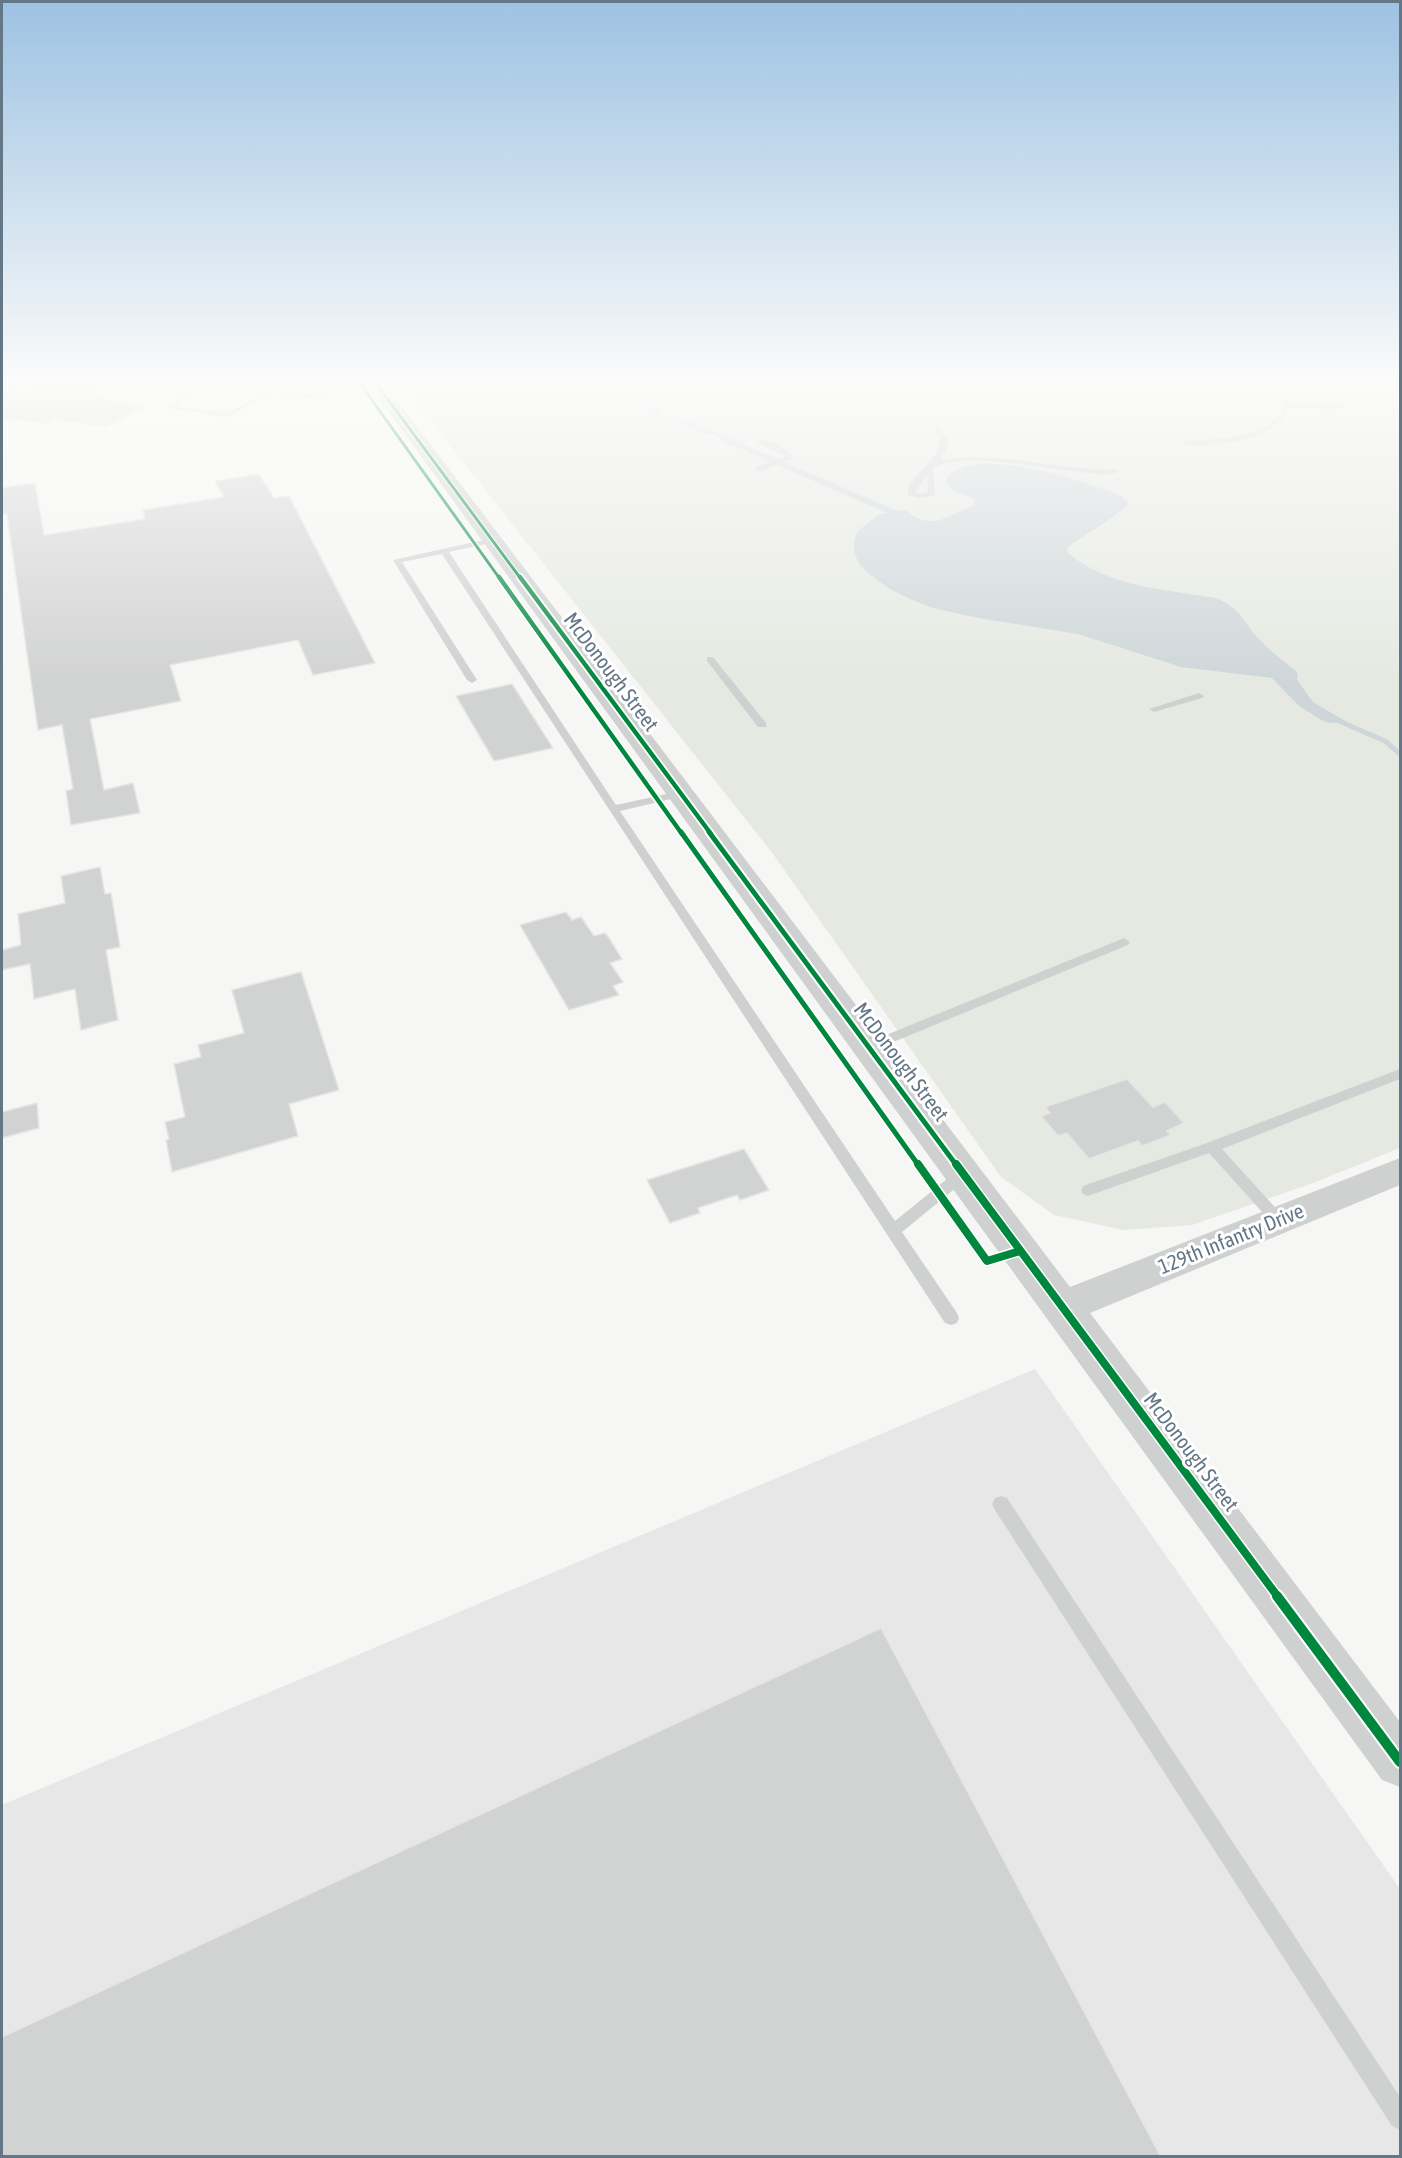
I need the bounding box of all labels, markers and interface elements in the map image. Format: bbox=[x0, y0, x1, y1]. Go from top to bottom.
street label: McDonough Street bbox=[560, 608, 664, 735]
street label: McDonough Street bbox=[850, 998, 954, 1125]
street label: 129th Infantry Drive bbox=[1154, 1198, 1307, 1278]
street label: McDonough Street bbox=[1140, 1388, 1244, 1515]

